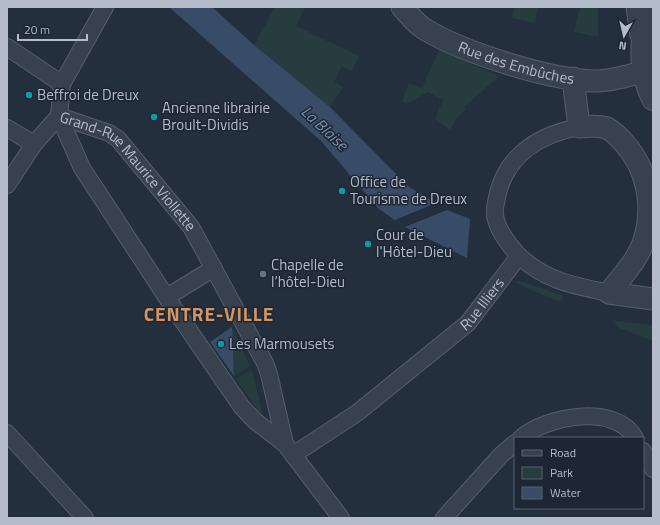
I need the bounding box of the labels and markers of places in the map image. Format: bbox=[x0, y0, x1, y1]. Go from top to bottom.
place label: Beffroi de Dreux bbox=[37, 83, 139, 106]
marker: Beffroi de Dreux bbox=[24, 90, 34, 100]
place label: Ancienne librairie Broult-Dividis bbox=[162, 96, 270, 136]
marker: Ancienne librairie Broult-Dividis bbox=[149, 112, 159, 122]
place label: Office de Tourisme de Dreux bbox=[350, 170, 467, 210]
marker: Office de Tourisme de Dreux bbox=[337, 186, 347, 196]
place label: Cour de l'Hôtel-Dieu bbox=[376, 223, 452, 263]
marker: Cour de l'Hôtel-Dieu bbox=[363, 239, 373, 249]
place label: Chapelle de l’hôtel-Dieu bbox=[271, 253, 345, 293]
marker: Chapelle de l’hôtel-Dieu bbox=[258, 269, 268, 279]
place label: Les Marmousets bbox=[229, 332, 334, 355]
marker: Les Marmousets bbox=[216, 339, 226, 349]

